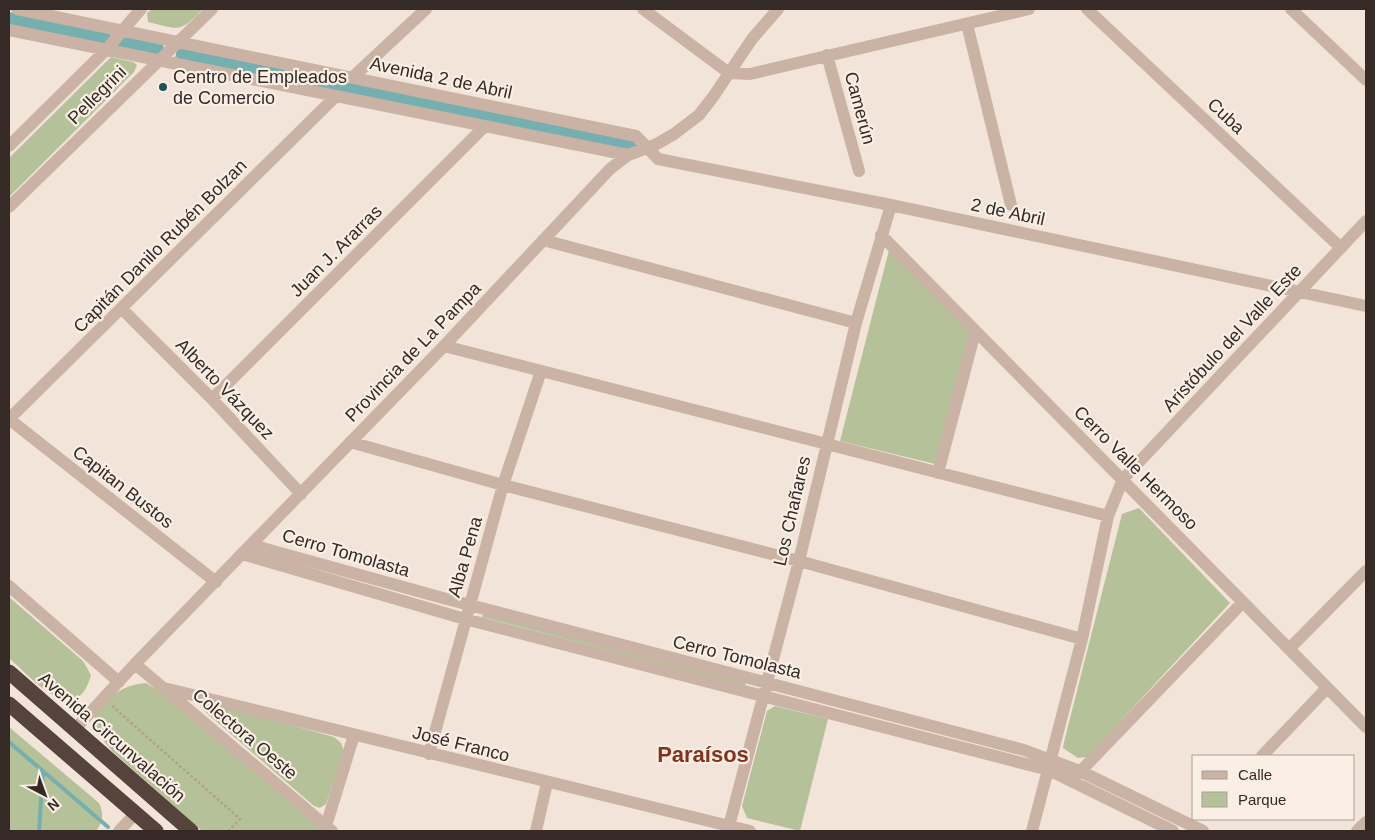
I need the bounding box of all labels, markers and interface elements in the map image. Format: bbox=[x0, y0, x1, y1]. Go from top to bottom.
street label: Avenida 2 de Abril bbox=[368, 53, 514, 103]
street label: Pellegrini bbox=[64, 62, 130, 128]
place label: Centro de Empleados de Comercio bbox=[173, 67, 347, 108]
street label: Camerún bbox=[841, 70, 879, 146]
marker: Centro de Empleados de Comercio bbox=[157, 81, 169, 93]
street label: Cuba bbox=[1203, 94, 1249, 139]
street label: Capitán Danilo Rubén Bolzan bbox=[69, 155, 251, 337]
street label: 2 de Abril bbox=[969, 194, 1047, 230]
street label: Juan J. Ararras bbox=[286, 201, 386, 301]
street label: Aristóbulo del Valle Este bbox=[1159, 260, 1305, 416]
street label: Provincia de La Pampa bbox=[341, 277, 486, 426]
street label: Alberto Vázquez bbox=[172, 335, 278, 443]
street label: Cerro Valle Hermoso bbox=[1070, 402, 1202, 534]
street label: Capitan Bustos bbox=[69, 442, 177, 532]
street label: Los Chañares bbox=[770, 454, 814, 568]
street label: Alba Pena bbox=[444, 513, 486, 600]
street label: Cerro Tomolasta bbox=[280, 525, 413, 581]
street label: Cerro Tomolasta bbox=[671, 631, 804, 683]
street label: Avenida Circunvalación bbox=[35, 668, 189, 806]
street label: Colectora Oeste bbox=[189, 685, 301, 783]
street label: José Franco bbox=[411, 722, 511, 766]
district label: Paraísos bbox=[657, 742, 749, 767]
legend bbox=[1192, 755, 1355, 820]
text: Calle bbox=[1238, 766, 1272, 783]
north arrow bbox=[20, 770, 70, 820]
text: Parque bbox=[1238, 791, 1286, 808]
text: N bbox=[44, 795, 63, 814]

